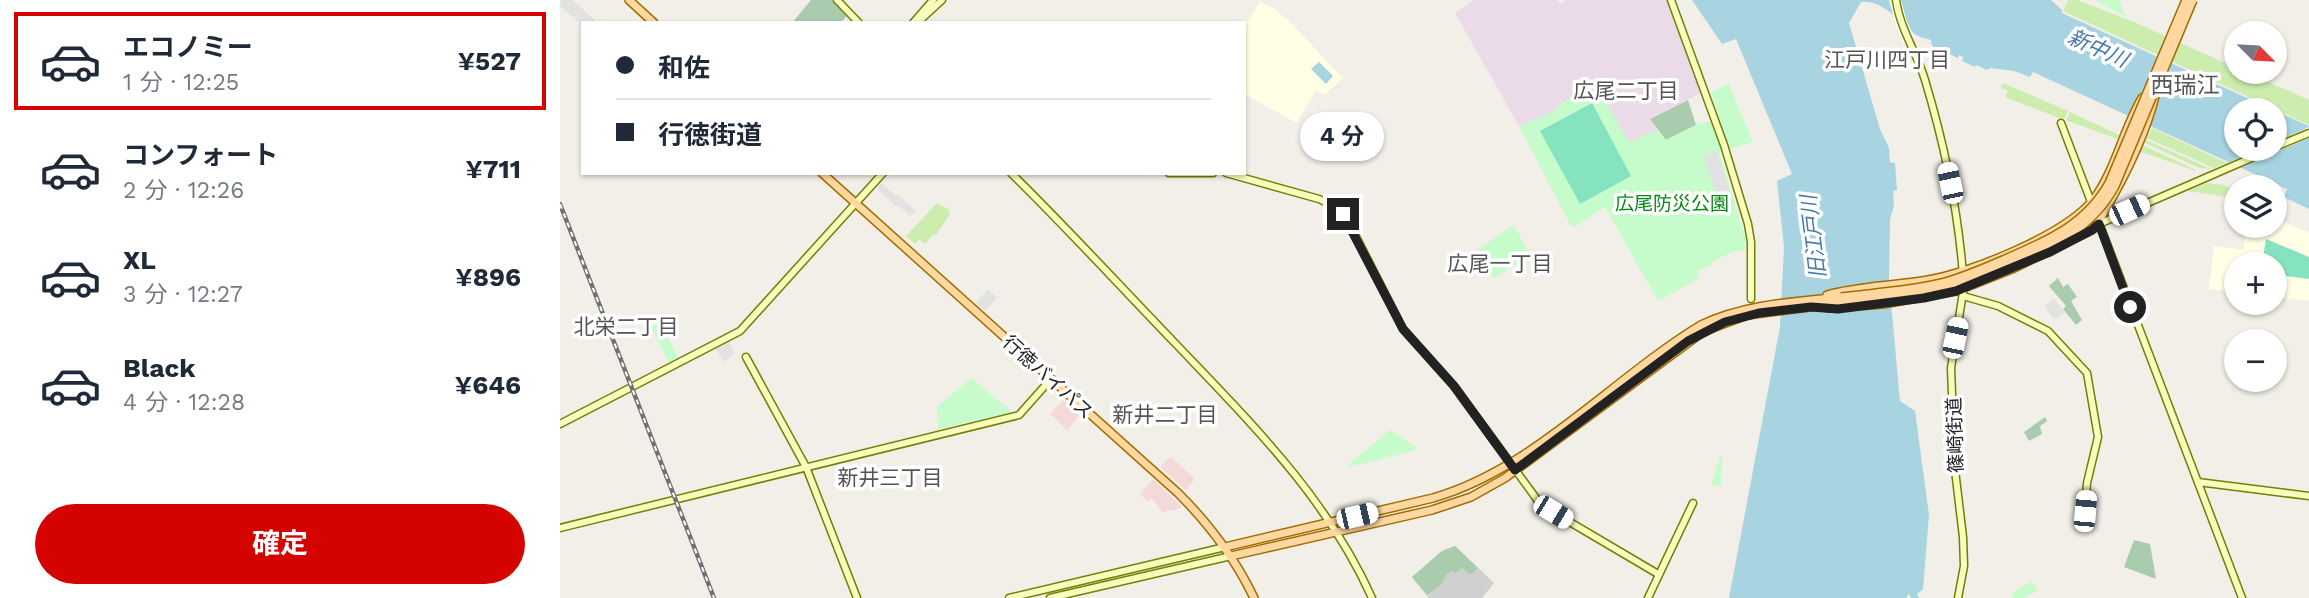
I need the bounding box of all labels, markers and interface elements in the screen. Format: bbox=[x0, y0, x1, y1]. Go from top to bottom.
north arrow bbox=[2224, 21, 2287, 84]
map controls bbox=[2224, 21, 2287, 392]
water label: 新中川 bbox=[2064, 24, 2134, 73]
icon: car bbox=[39, 30, 102, 93]
text: エコノミー bbox=[123, 32, 253, 62]
text: ¥527 bbox=[458, 46, 521, 76]
district label: 江戸川四丁目 bbox=[1824, 47, 1950, 72]
text: 和佐 bbox=[658, 53, 710, 83]
text: 1 分 · 12:25 bbox=[123, 69, 239, 96]
district label: 西瑞江 bbox=[2151, 72, 2220, 99]
district label: 広尾二丁目 bbox=[1574, 78, 1679, 103]
button: locate bbox=[2224, 98, 2287, 161]
callout: 4 分 bbox=[1301, 113, 1385, 162]
text: 行徳街道 bbox=[658, 120, 762, 150]
text: 4 分 bbox=[1320, 123, 1364, 150]
icon: car bbox=[39, 138, 102, 201]
text: コンフォート bbox=[123, 140, 278, 170]
text: ¥711 bbox=[465, 154, 521, 184]
car bbox=[1936, 160, 1965, 206]
button: layers bbox=[2224, 175, 2287, 238]
text: 2 分 · 12:26 bbox=[123, 177, 244, 204]
park label: 広尾防災公園 bbox=[1615, 192, 1729, 215]
water label: 旧江戸川 bbox=[1795, 192, 1831, 280]
car bbox=[2106, 192, 2153, 228]
route end bbox=[1327, 198, 1359, 230]
text: XL bbox=[123, 245, 156, 275]
icon: car bbox=[39, 246, 102, 309]
district label: 広尾一丁目 bbox=[1448, 251, 1553, 276]
button: + bbox=[2224, 252, 2287, 315]
text: ¥896 bbox=[455, 262, 521, 292]
text: 3 分 · 12:27 bbox=[123, 281, 243, 308]
route start bbox=[2114, 291, 2146, 323]
district label: 北栄二丁目 bbox=[574, 314, 679, 339]
car bbox=[1941, 315, 1970, 361]
button: − bbox=[2224, 329, 2287, 392]
street label: 行徳バイパス bbox=[998, 330, 1098, 424]
text: Black bbox=[123, 353, 195, 383]
icon: car bbox=[39, 354, 102, 417]
text: ¥646 bbox=[455, 370, 521, 400]
text: 4 分 · 12:28 bbox=[123, 389, 245, 416]
street label: 篠崎街道 bbox=[1942, 397, 1968, 473]
district label: 新井二丁目 bbox=[1113, 402, 1218, 427]
district label: 新井三丁目 bbox=[838, 465, 943, 490]
car bbox=[2073, 489, 2098, 533]
car bbox=[1530, 492, 1577, 532]
car bbox=[1335, 501, 1380, 531]
button: 確定 bbox=[35, 504, 525, 584]

